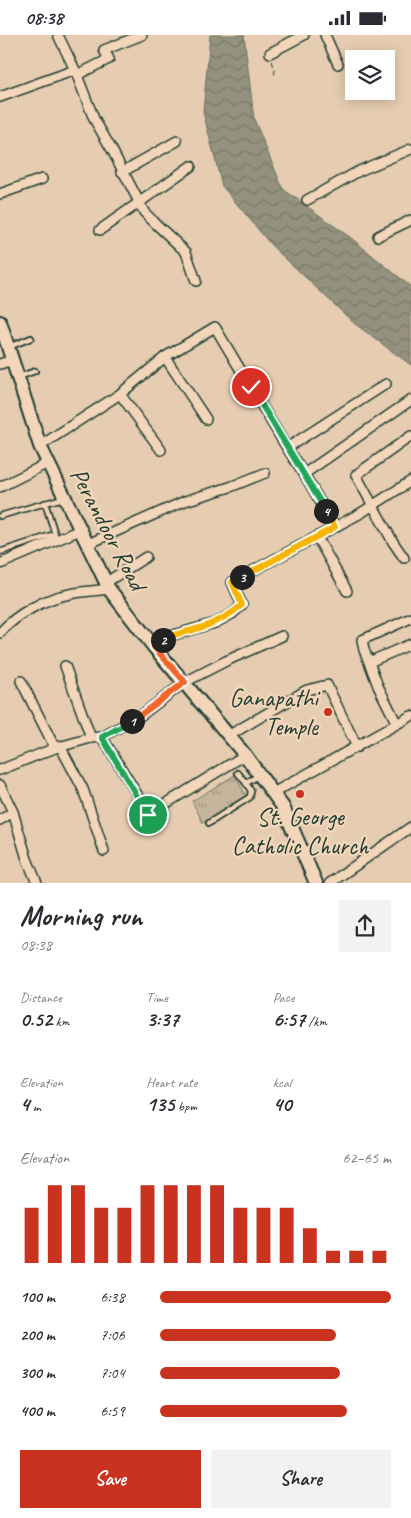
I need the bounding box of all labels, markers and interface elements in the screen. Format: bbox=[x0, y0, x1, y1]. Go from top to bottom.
text: 08:38 bbox=[25, 6, 63, 30]
map controls bbox=[345, 50, 395, 100]
button: layers bbox=[345, 50, 395, 100]
pin bbox=[230, 366, 272, 408]
icon: check bbox=[237, 373, 265, 401]
street label: Perandoor Road bbox=[62, 462, 156, 599]
pin: 4 bbox=[314, 499, 338, 523]
text: 4 bbox=[323, 503, 330, 520]
pin: 3 bbox=[230, 565, 254, 589]
text: 3 bbox=[239, 569, 246, 586]
pin: 2 bbox=[150, 627, 176, 653]
text: 2 bbox=[160, 632, 167, 649]
place label: Ganapathi Temple bbox=[229, 682, 321, 743]
marker: Ganapathi Temple bbox=[322, 706, 334, 718]
pin: 1 bbox=[120, 709, 144, 733]
text: 1 bbox=[129, 713, 136, 730]
marker: St. George Catholic Church bbox=[294, 788, 306, 800]
pin bbox=[127, 794, 169, 836]
icon: arrive bbox=[134, 801, 162, 829]
place label: St. George Catholic Church bbox=[232, 801, 370, 862]
text: Morning run bbox=[20, 898, 142, 933]
button: share bbox=[339, 900, 391, 952]
text: 08:38 bbox=[20, 935, 52, 955]
text: Distance bbox=[20, 989, 62, 1006]
text: Time bbox=[146, 989, 168, 1006]
text: Pace bbox=[273, 989, 294, 1006]
text: 0.52 bbox=[20, 1006, 52, 1032]
text: 3:37 bbox=[146, 1006, 179, 1032]
text: 6:57 bbox=[273, 1006, 305, 1032]
text: km bbox=[52, 1013, 69, 1030]
text: /km bbox=[305, 1013, 327, 1030]
text: Elevation bbox=[20, 1074, 63, 1091]
text: Heart rate bbox=[146, 1074, 197, 1091]
text: kcal bbox=[273, 1074, 291, 1091]
text: 4 bbox=[20, 1091, 29, 1117]
text: 135 bbox=[146, 1091, 174, 1117]
text: 40 bbox=[273, 1091, 292, 1117]
text: m bbox=[29, 1098, 41, 1115]
text: bpm bbox=[174, 1098, 197, 1115]
text: Elevation bbox=[20, 1148, 69, 1168]
text: 62–65 m bbox=[342, 1148, 391, 1168]
text: 100 m bbox=[20, 1287, 55, 1307]
text: 6:38 bbox=[100, 1287, 125, 1307]
text: 200 m bbox=[20, 1325, 55, 1345]
text: 7:06 bbox=[100, 1325, 125, 1345]
text: 300 m bbox=[20, 1363, 55, 1383]
text: 7:04 bbox=[100, 1363, 125, 1383]
text: 400 m bbox=[20, 1401, 55, 1421]
text: 6:59 bbox=[100, 1401, 125, 1421]
button: Save bbox=[20, 1450, 201, 1508]
button: Share bbox=[211, 1450, 391, 1508]

